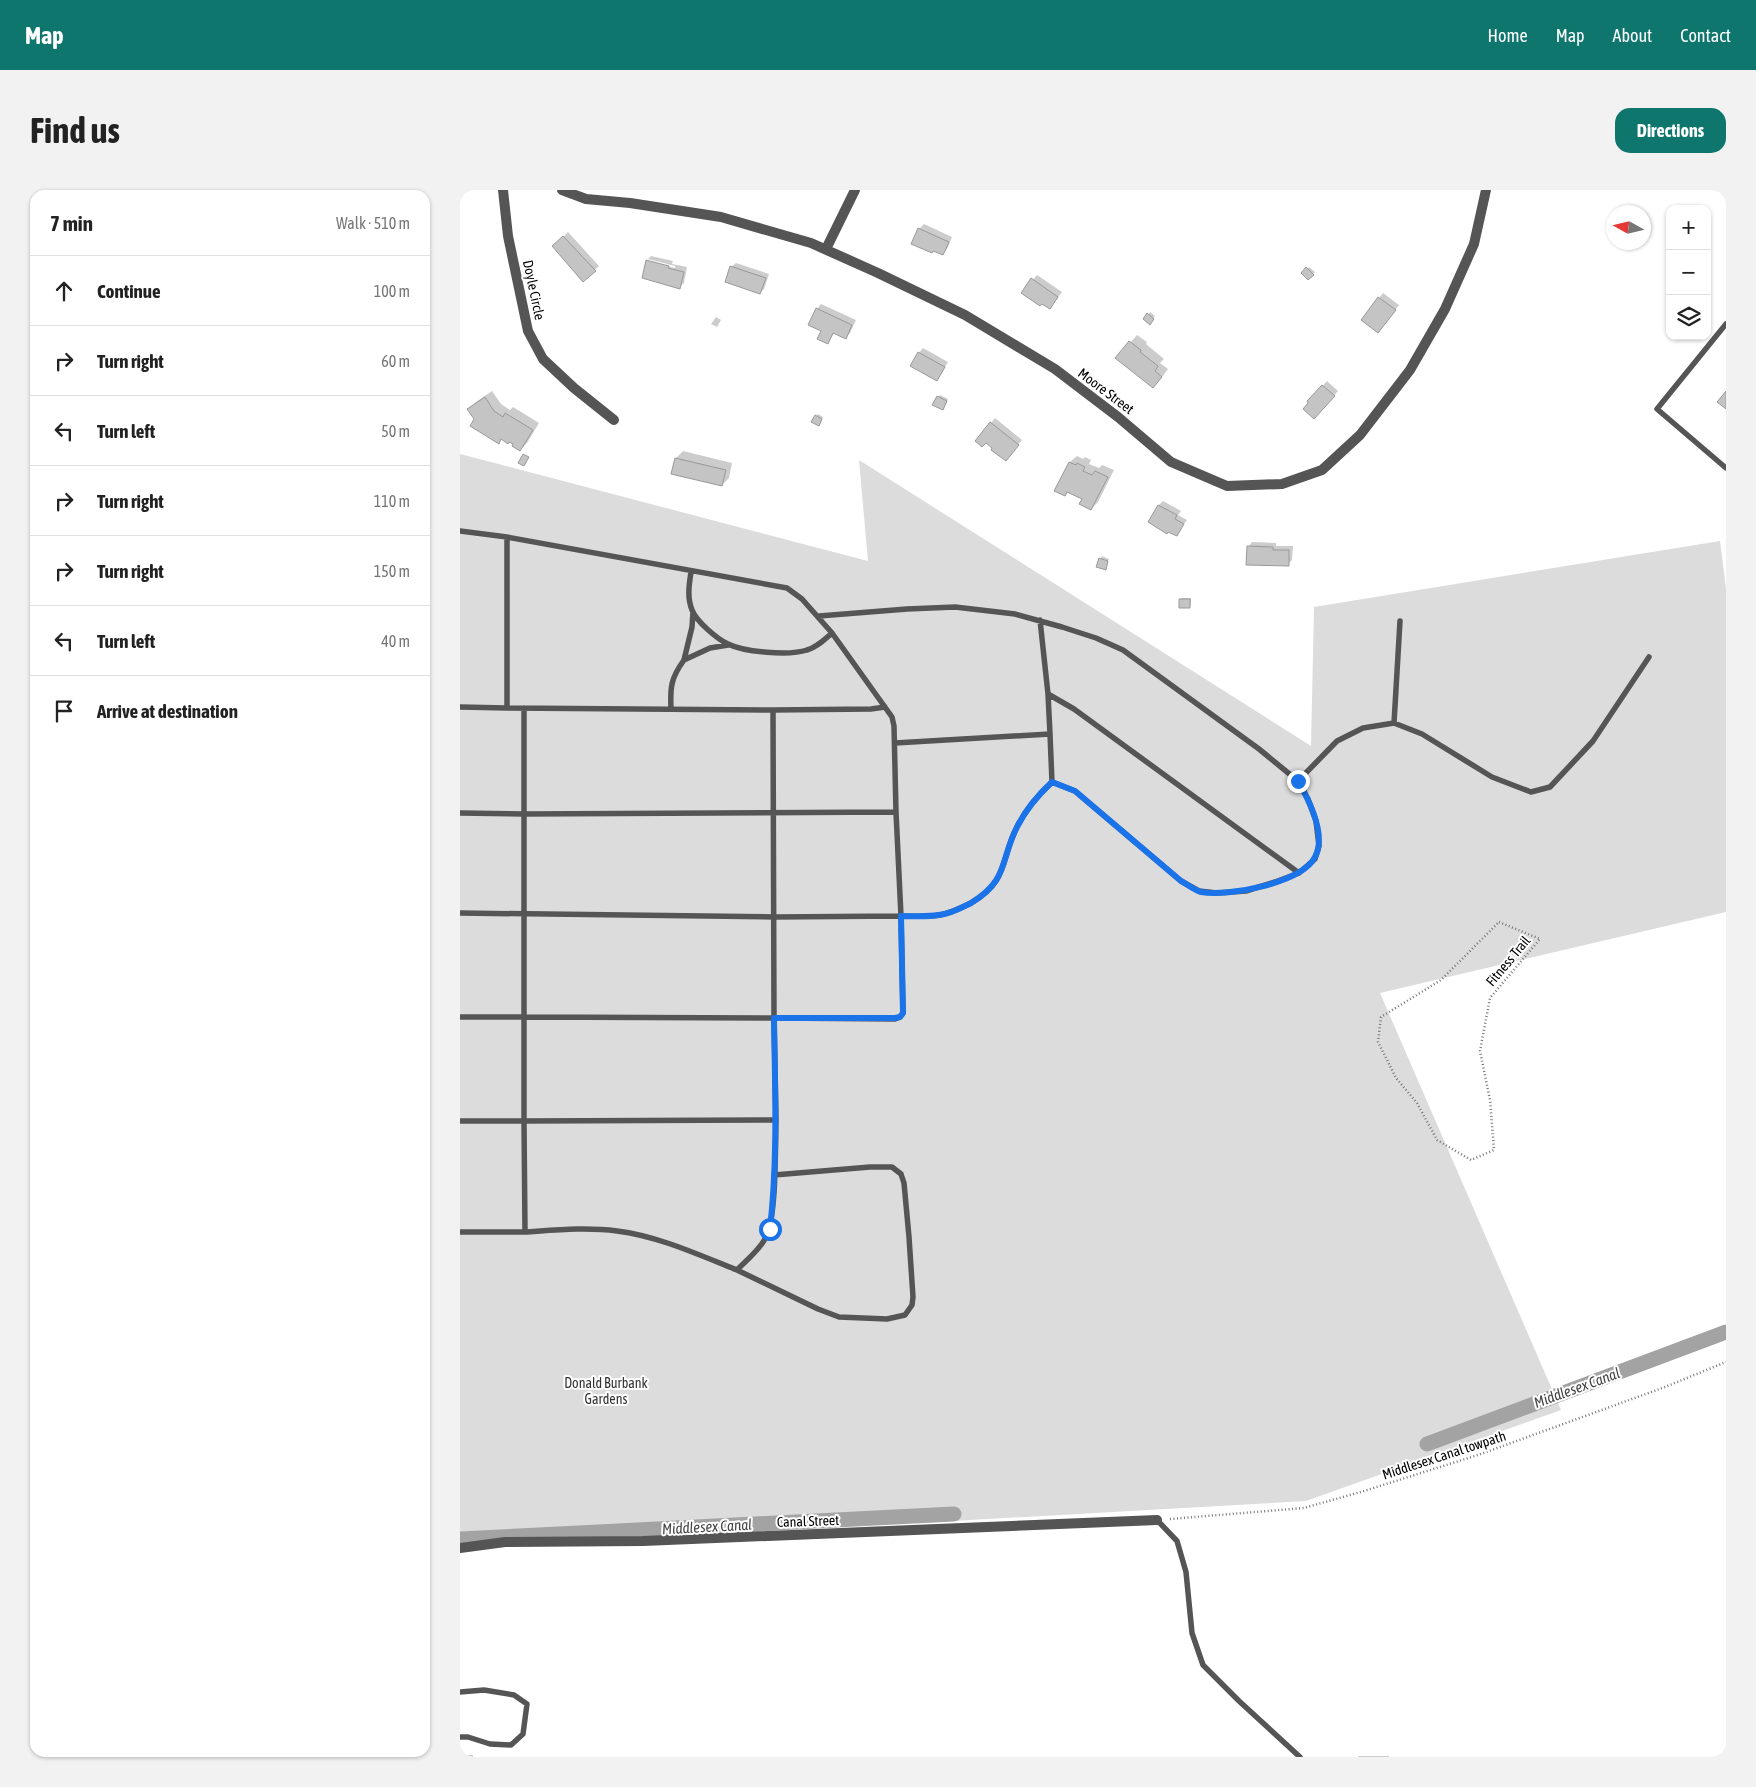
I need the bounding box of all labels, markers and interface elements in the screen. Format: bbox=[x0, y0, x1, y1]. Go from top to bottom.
text: Map bbox=[25, 22, 64, 49]
text: Home bbox=[1488, 25, 1528, 46]
text: Map bbox=[1556, 25, 1585, 46]
text: About bbox=[1613, 25, 1652, 46]
text: Contact bbox=[1680, 25, 1731, 46]
button: Directions bbox=[1615, 108, 1726, 153]
text: Find us bbox=[30, 110, 120, 150]
north arrow bbox=[1606, 205, 1651, 250]
map controls bbox=[1666, 205, 1711, 340]
button: + bbox=[1666, 205, 1711, 250]
text: 7 min bbox=[50, 211, 93, 235]
text: Walk · 510 m bbox=[336, 214, 410, 232]
button: − bbox=[1666, 250, 1711, 295]
street label: Doyle Circle bbox=[520, 259, 548, 321]
icon: ahead bbox=[50, 277, 78, 305]
text: Continue bbox=[97, 280, 161, 302]
text: 100 m bbox=[374, 282, 410, 300]
button: layers bbox=[1666, 295, 1711, 340]
icon: right bbox=[50, 347, 78, 375]
text: Turn right bbox=[97, 350, 164, 372]
text: 60 m bbox=[381, 352, 410, 370]
street label: Moore Street bbox=[1075, 365, 1137, 417]
icon: left bbox=[50, 417, 78, 445]
text: Turn left bbox=[97, 420, 155, 442]
text: 50 m bbox=[381, 422, 410, 440]
icon: right bbox=[50, 487, 78, 515]
text: Turn right bbox=[97, 490, 164, 512]
text: 110 m bbox=[374, 492, 410, 510]
icon: right bbox=[50, 557, 78, 585]
text: Turn right bbox=[97, 560, 164, 582]
text: 150 m bbox=[374, 562, 410, 580]
icon: left bbox=[50, 627, 78, 655]
text: Turn left bbox=[97, 630, 155, 652]
text: 40 m bbox=[381, 632, 410, 650]
icon: arrive bbox=[50, 697, 78, 725]
text: Arrive at destination bbox=[97, 700, 238, 722]
route end bbox=[1287, 770, 1310, 793]
street label: Fitness Trail bbox=[1482, 932, 1534, 989]
route start bbox=[759, 1218, 782, 1241]
water label: Middlesex Canal bbox=[1531, 1364, 1622, 1411]
park label: Donald Burbank Gardens bbox=[564, 1375, 648, 1407]
street label: Middlesex Canal towpath bbox=[1380, 1427, 1508, 1483]
street label: Canal Street bbox=[777, 1512, 839, 1530]
water label: Middlesex Canal bbox=[661, 1516, 753, 1537]

